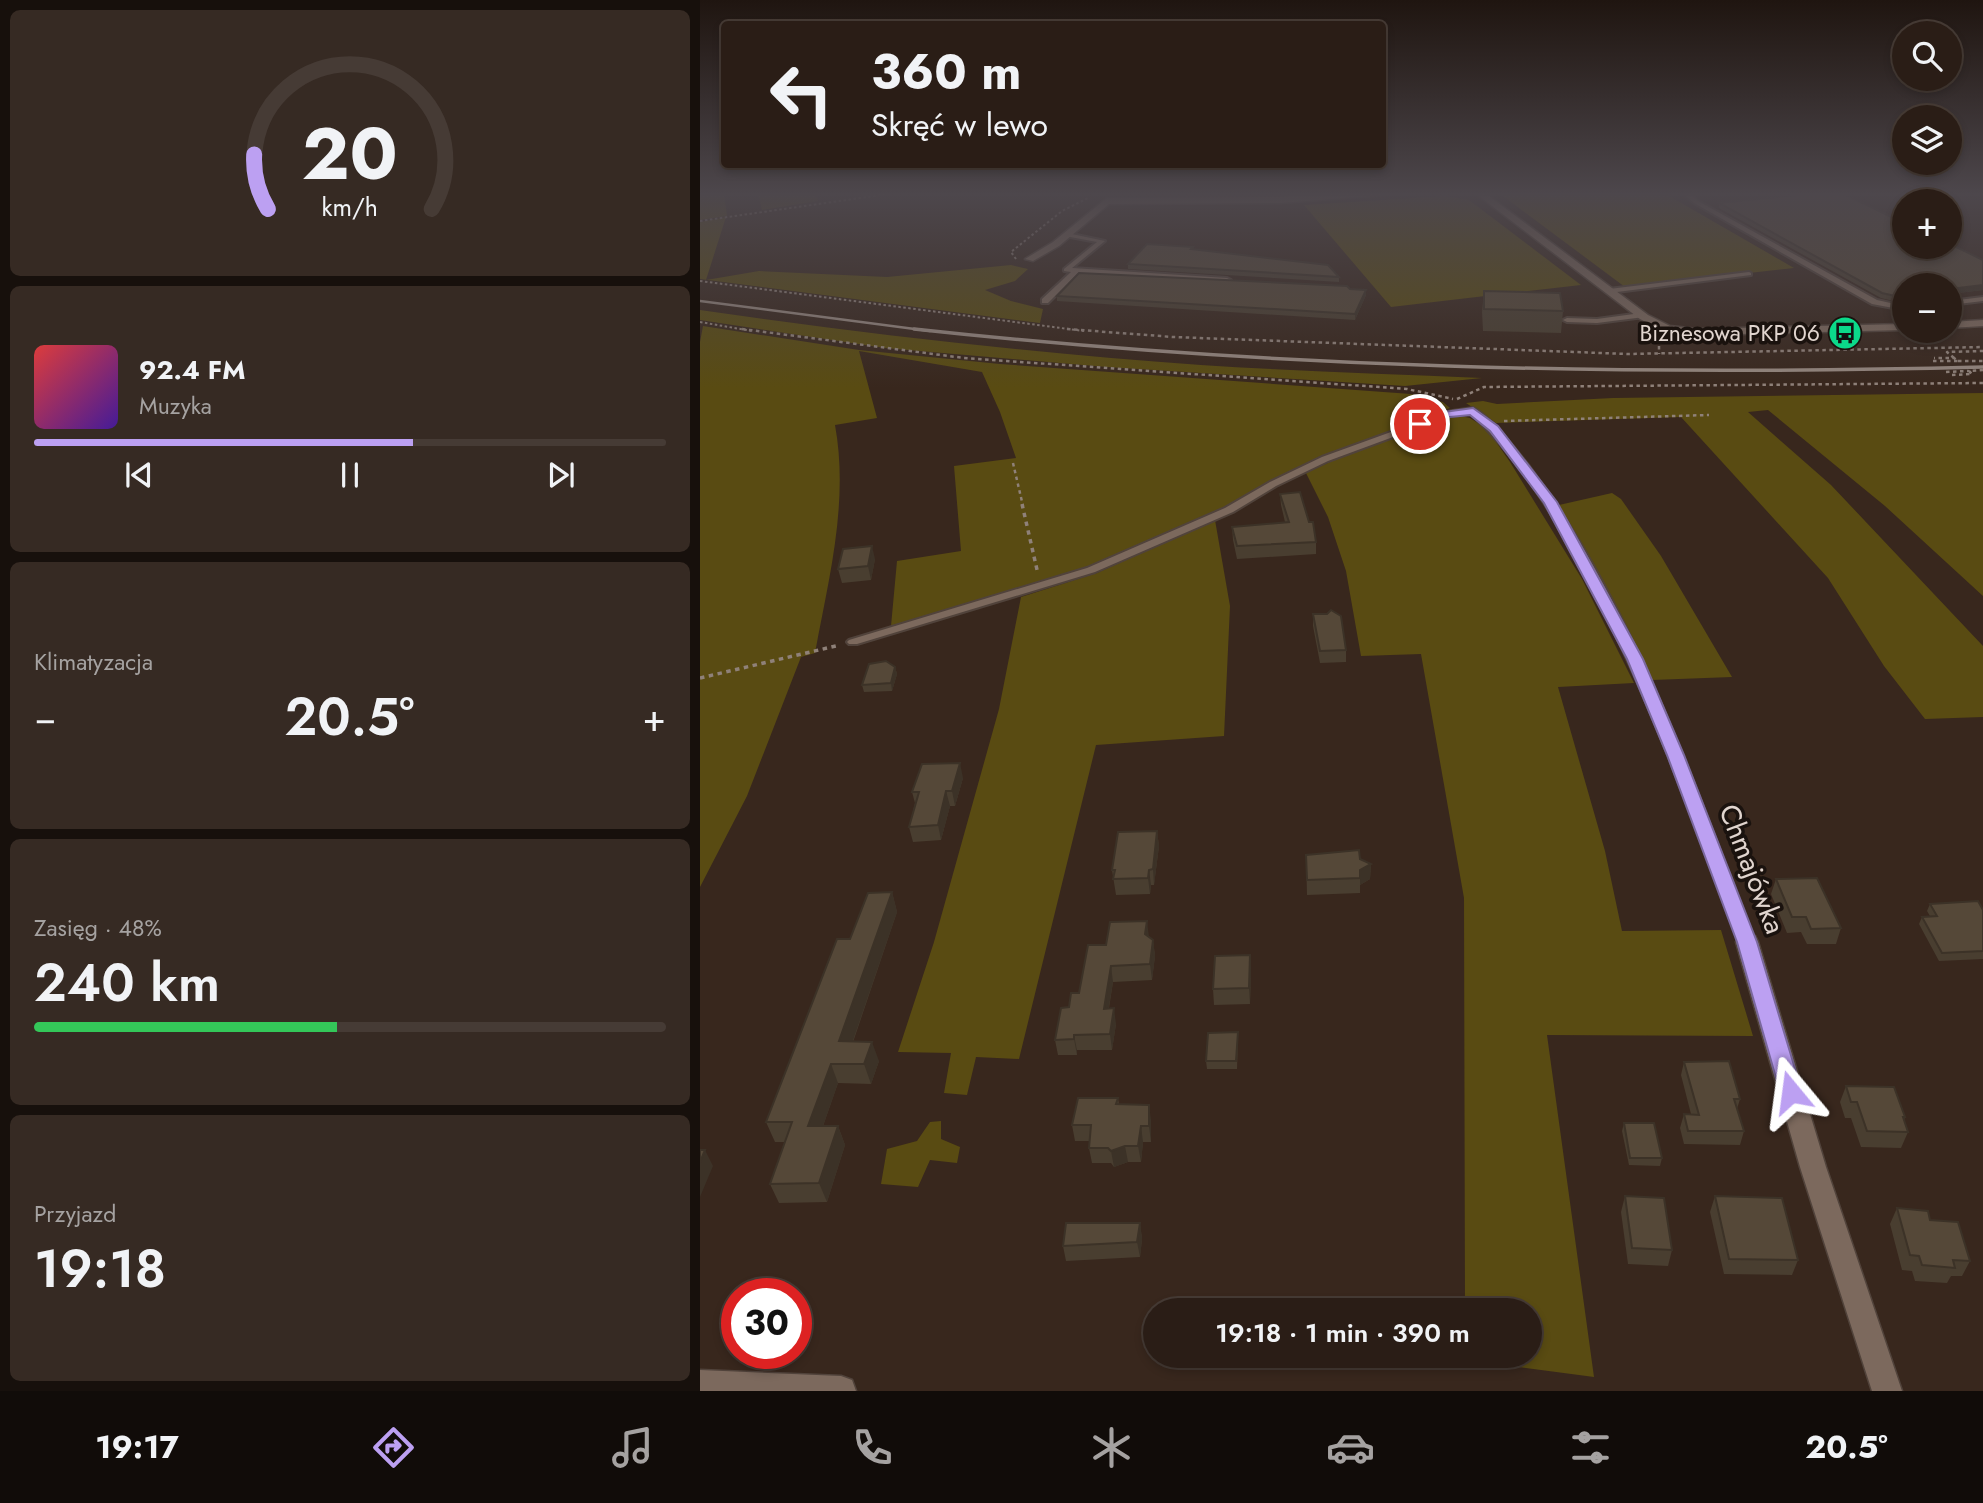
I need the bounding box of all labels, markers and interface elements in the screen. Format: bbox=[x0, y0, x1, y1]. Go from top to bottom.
map controls bbox=[1892, 21, 1962, 343]
button: search bbox=[1892, 21, 1962, 91]
text: 360 m bbox=[871, 37, 1022, 107]
icon: left bbox=[756, 49, 847, 140]
text: 20 bbox=[302, 101, 398, 206]
text: Skręć w lewo bbox=[871, 102, 1048, 148]
button: layers bbox=[1892, 105, 1962, 175]
text: km/h bbox=[322, 189, 378, 225]
button: + bbox=[1892, 189, 1962, 259]
button: − bbox=[1892, 273, 1962, 343]
bus stop icon: Biznesowa PKP 06 bbox=[1826, 314, 1864, 352]
place label: Biznesowa PKP 06 bbox=[1639, 316, 1820, 350]
text: 92.4 FM bbox=[139, 351, 245, 389]
text: Muzyka bbox=[139, 389, 212, 423]
pin bbox=[1390, 394, 1450, 454]
icon: arrive bbox=[1401, 405, 1439, 443]
icon: previous bbox=[120, 456, 158, 494]
icon: pause bbox=[331, 456, 369, 494]
icon: next bbox=[542, 456, 580, 494]
text: Klimatyzacja bbox=[34, 645, 153, 679]
text: 20.5° bbox=[285, 679, 414, 755]
text: − bbox=[34, 690, 56, 745]
text: + bbox=[643, 690, 666, 745]
street label: Chmajówka bbox=[1709, 798, 1795, 940]
text: Zasięg · 48% bbox=[34, 911, 162, 945]
text: 240 km bbox=[34, 945, 220, 1021]
position arrow bbox=[1754, 1055, 1828, 1129]
text: Przyjazd bbox=[34, 1197, 116, 1231]
text: 19:18 bbox=[34, 1231, 166, 1307]
speed limit sign: 30 bbox=[721, 1278, 812, 1369]
text: 19:18 · 1 min · 390 m bbox=[1215, 1314, 1470, 1352]
icon: directions bbox=[369, 1423, 418, 1472]
icon: music bbox=[608, 1423, 657, 1472]
icon: phone bbox=[848, 1423, 897, 1472]
icon: climate bbox=[1087, 1423, 1136, 1472]
icon: car bbox=[1326, 1423, 1375, 1472]
icon: filters bbox=[1566, 1423, 1615, 1472]
text: 19:17 bbox=[95, 1424, 179, 1470]
text: 20.5° bbox=[1805, 1424, 1888, 1470]

